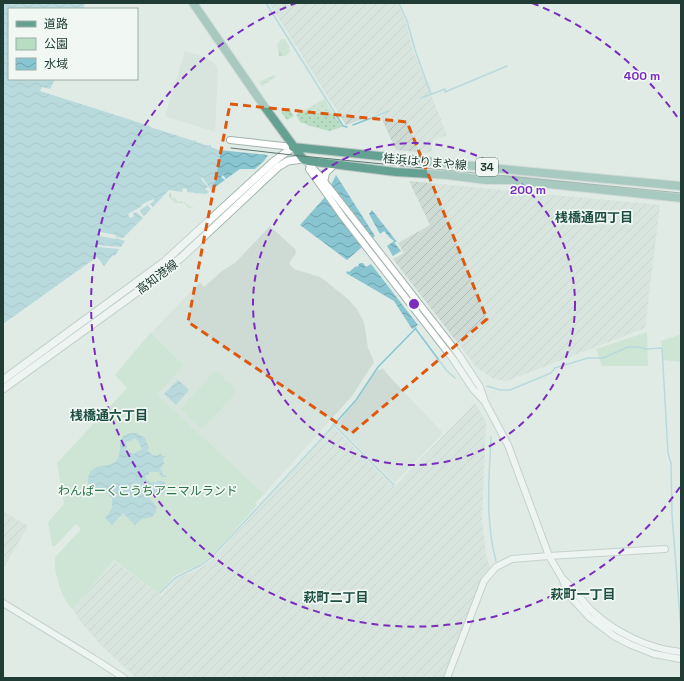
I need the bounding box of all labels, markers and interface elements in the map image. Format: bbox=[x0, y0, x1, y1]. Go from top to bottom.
legend bbox=[8, 8, 138, 80]
text: 道路 bbox=[44, 16, 68, 32]
text: 公園 bbox=[44, 36, 68, 52]
text: 水域 bbox=[44, 56, 68, 72]
text: 400 m bbox=[624, 68, 660, 84]
street label: 桂浜はりまや線 bbox=[382, 150, 468, 174]
road number: 34 bbox=[476, 158, 498, 176]
text: 200 m bbox=[510, 182, 546, 198]
district label: 桟橋通四丁目 bbox=[555, 209, 633, 226]
street label: 高知港線 bbox=[133, 256, 181, 298]
centre of rings bbox=[407, 297, 421, 311]
district label: 桟橋通六丁目 bbox=[70, 407, 148, 424]
park label: わんぱーくこうちアニマルランド bbox=[58, 483, 238, 499]
district label: 萩町一丁目 bbox=[550, 586, 616, 603]
district label: 萩町二丁目 bbox=[303, 589, 369, 606]

